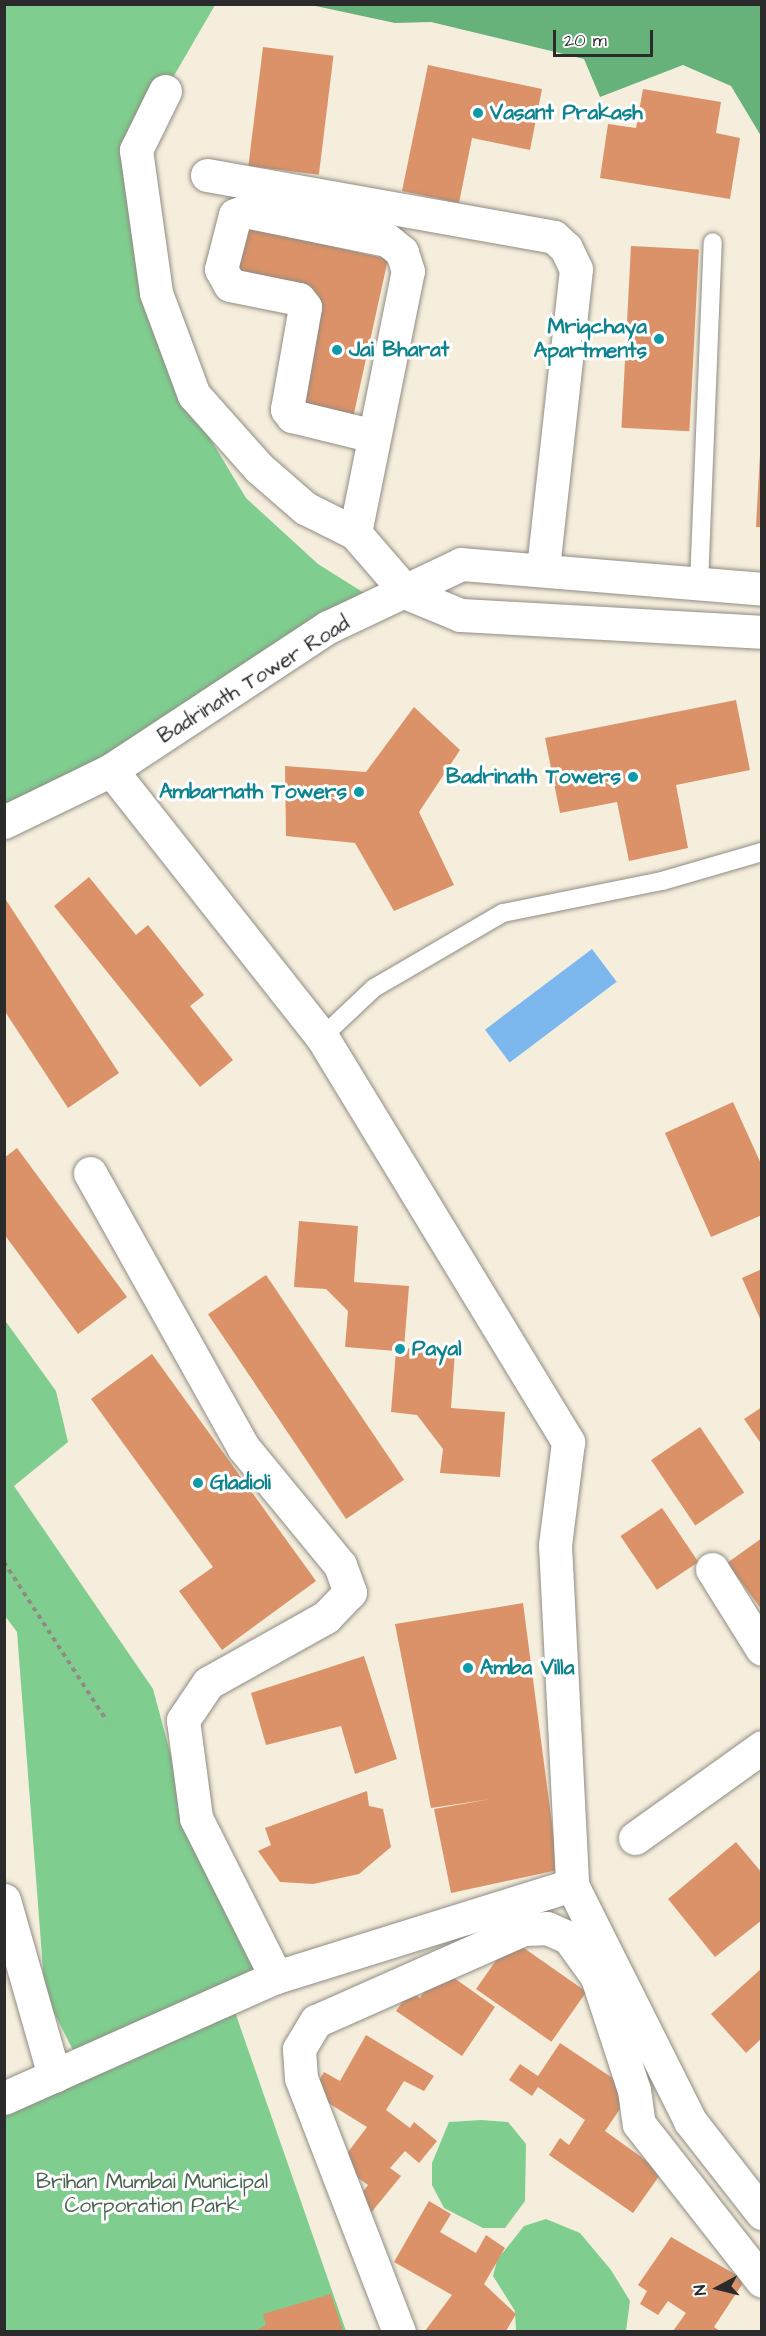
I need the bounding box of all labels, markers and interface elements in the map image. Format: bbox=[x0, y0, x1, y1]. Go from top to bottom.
scale bar bbox=[556, 18, 656, 56]
text: 20 m bbox=[564, 28, 607, 53]
place label: Vasant Prakash bbox=[490, 100, 643, 126]
marker: Vasant Prakash bbox=[471, 106, 485, 120]
place label: Mrigchaya Apartments bbox=[534, 314, 647, 364]
marker: Mrigchaya Apartments bbox=[652, 332, 666, 346]
place label: Jai Bharat bbox=[349, 337, 449, 363]
marker: Jai Bharat bbox=[330, 343, 344, 357]
street label: Badrinath Tower Road bbox=[154, 611, 354, 749]
place label: Badrinath Towers bbox=[446, 764, 621, 790]
marker: Badrinath Towers bbox=[626, 770, 640, 784]
place label: Ambarnath Towers bbox=[159, 779, 347, 805]
marker: Ambarnath Towers bbox=[352, 785, 366, 799]
place label: Payal bbox=[412, 1336, 462, 1362]
marker: Payal bbox=[393, 1342, 407, 1356]
place label: Gladioli bbox=[210, 1470, 271, 1496]
marker: Gladioli bbox=[191, 1476, 205, 1490]
place label: Amba Villa bbox=[480, 1655, 574, 1681]
marker: Amba Villa bbox=[461, 1661, 475, 1675]
park label: Brihan Mumbai Municipal Corporation Park bbox=[36, 2169, 268, 2219]
north arrow bbox=[688, 2258, 748, 2318]
text: N bbox=[689, 2284, 712, 2297]

